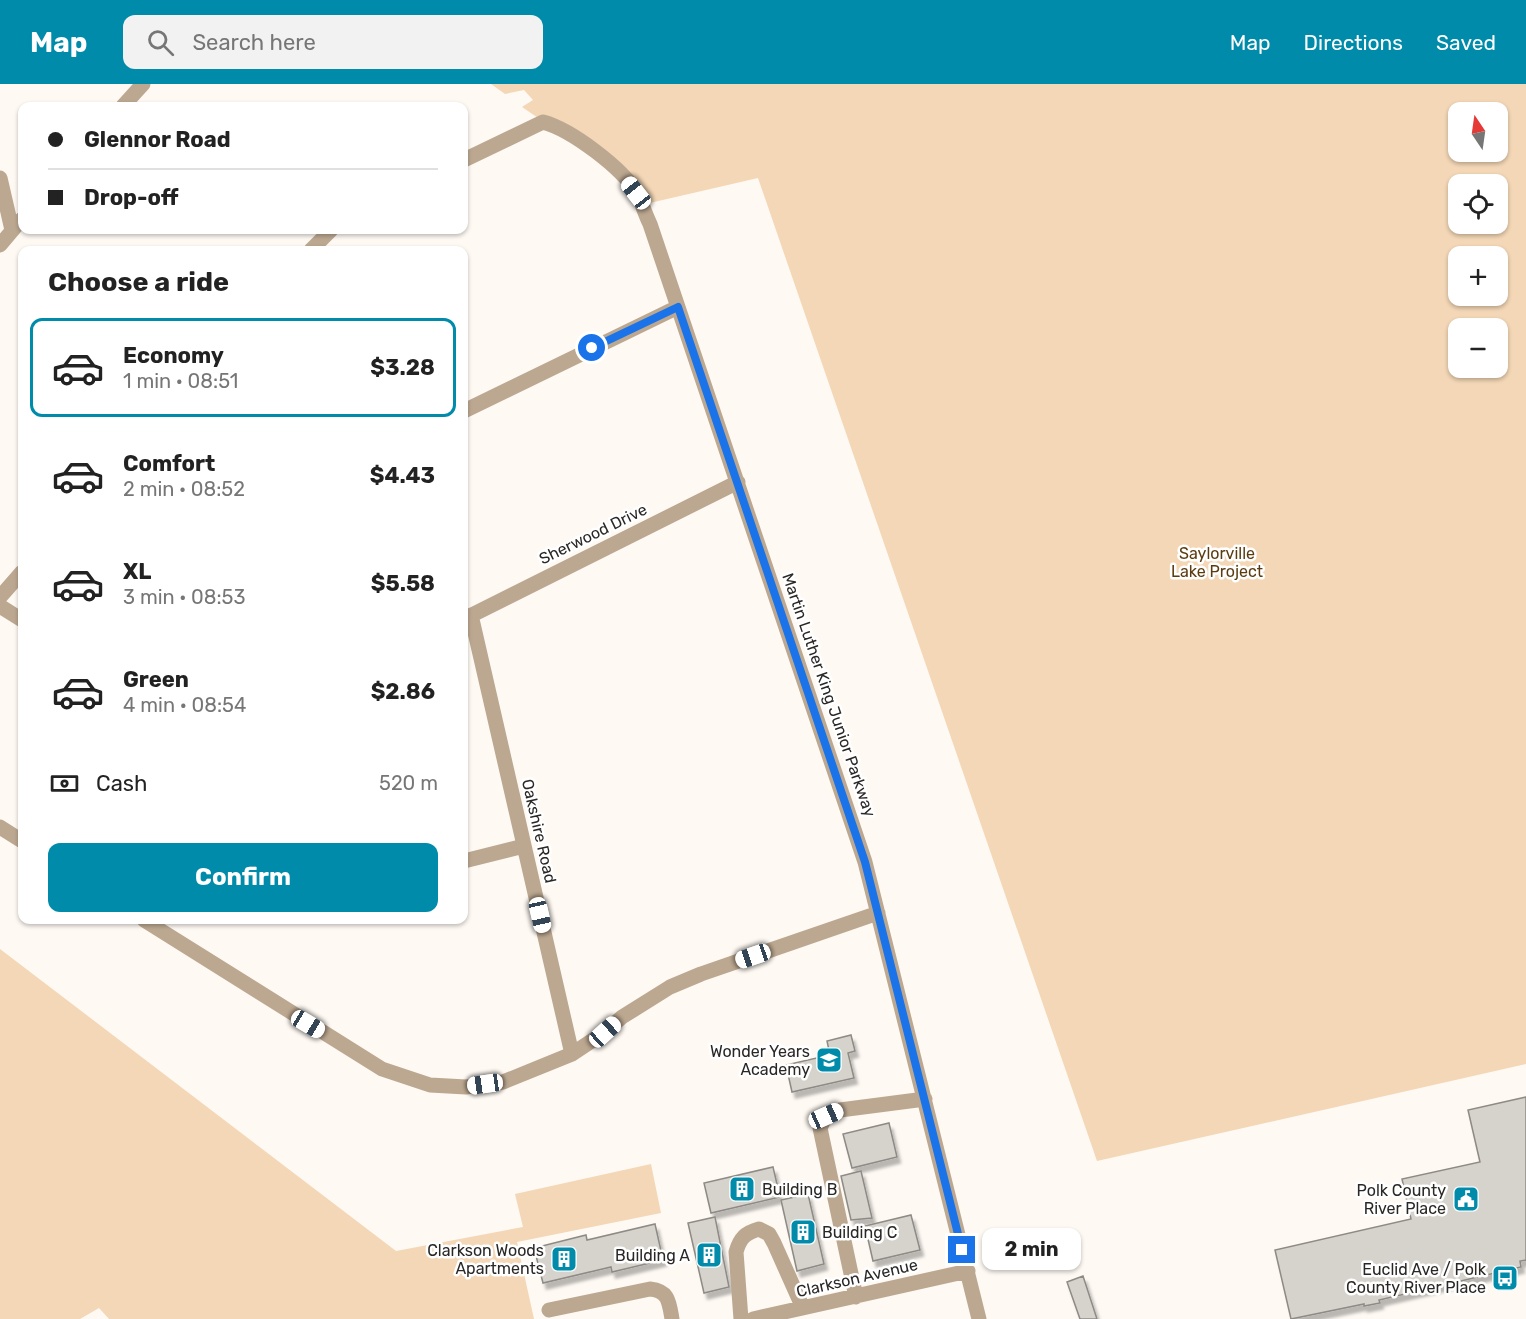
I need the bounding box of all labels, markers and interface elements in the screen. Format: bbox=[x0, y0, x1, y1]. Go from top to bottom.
search box bbox=[123, 15, 543, 69]
text: Map bbox=[30, 26, 87, 59]
icon: search bbox=[144, 26, 177, 59]
text: Search here bbox=[192, 29, 316, 56]
text: Map bbox=[1230, 30, 1271, 55]
text: Directions bbox=[1304, 30, 1403, 55]
text: Saved bbox=[1436, 30, 1496, 55]
north arrow bbox=[1448, 102, 1508, 162]
map controls bbox=[1448, 102, 1508, 378]
text: Glennor Road bbox=[84, 126, 231, 153]
car bbox=[618, 173, 654, 213]
button: locate bbox=[1448, 174, 1508, 234]
text: Drop-off bbox=[84, 184, 179, 211]
button: + bbox=[1448, 246, 1508, 306]
text: Choose a ride bbox=[48, 266, 229, 298]
button: − bbox=[1448, 318, 1508, 378]
route start bbox=[578, 334, 605, 361]
icon: car bbox=[51, 341, 105, 395]
text: Economy bbox=[123, 342, 224, 369]
text: $3.28 bbox=[370, 354, 435, 381]
text: 1 min · 08:51 bbox=[123, 369, 238, 393]
icon: car bbox=[51, 449, 105, 503]
text: Comfort bbox=[123, 450, 215, 477]
text: $4.43 bbox=[370, 462, 435, 489]
text: 2 min · 08:52 bbox=[123, 477, 245, 501]
street label: Sherwood Drive bbox=[536, 500, 650, 568]
park label: Saylorville Lake Project bbox=[1171, 544, 1263, 581]
icon: car bbox=[51, 557, 105, 611]
text: XL bbox=[123, 558, 151, 585]
text: $5.58 bbox=[371, 570, 435, 597]
street label: Martin Luther King Junior Parkway bbox=[778, 571, 880, 819]
text: 3 min · 08:53 bbox=[123, 585, 246, 609]
icon: car bbox=[51, 665, 105, 719]
text: Green bbox=[123, 666, 189, 693]
text: $2.86 bbox=[371, 678, 435, 705]
text: 4 min · 08:54 bbox=[123, 693, 246, 717]
icon: cash bbox=[48, 767, 81, 800]
text: Cash bbox=[96, 770, 147, 797]
text: 520 m bbox=[379, 771, 438, 795]
street label: Oakshire Road bbox=[518, 777, 560, 885]
button: Confirm bbox=[48, 843, 438, 912]
car bbox=[527, 895, 553, 935]
car bbox=[733, 942, 773, 970]
car bbox=[288, 1007, 328, 1041]
car bbox=[586, 1013, 624, 1051]
place label: Wonder Years Academy bbox=[710, 1042, 810, 1079]
school or university icon: Wonder Years Academy bbox=[814, 1045, 844, 1075]
car bbox=[466, 1073, 504, 1095]
car bbox=[806, 1100, 846, 1132]
building icon: Building B bbox=[727, 1174, 757, 1204]
place label: Building B bbox=[762, 1180, 837, 1199]
place label: Polk County River Place bbox=[1357, 1181, 1446, 1218]
public building icon: Polk County River Place bbox=[1451, 1184, 1481, 1214]
building icon: Building C bbox=[788, 1217, 818, 1247]
place label: Building C bbox=[822, 1223, 897, 1242]
callout: 2 min bbox=[983, 1229, 1082, 1271]
route end bbox=[948, 1236, 975, 1263]
text: 2 min bbox=[1004, 1237, 1059, 1261]
building icon: Building A bbox=[694, 1240, 724, 1270]
place label: Clarkson Woods Apartments bbox=[427, 1241, 544, 1278]
building icon: Clarkson Woods Apartments bbox=[549, 1244, 579, 1274]
place label: Building A bbox=[615, 1246, 690, 1265]
street label: Clarkson Avenue bbox=[794, 1255, 920, 1301]
place label: Euclid Ave / Polk County River Place bbox=[1346, 1260, 1487, 1297]
bus stop icon: Euclid Ave / Polk County River Place bbox=[1490, 1263, 1520, 1293]

